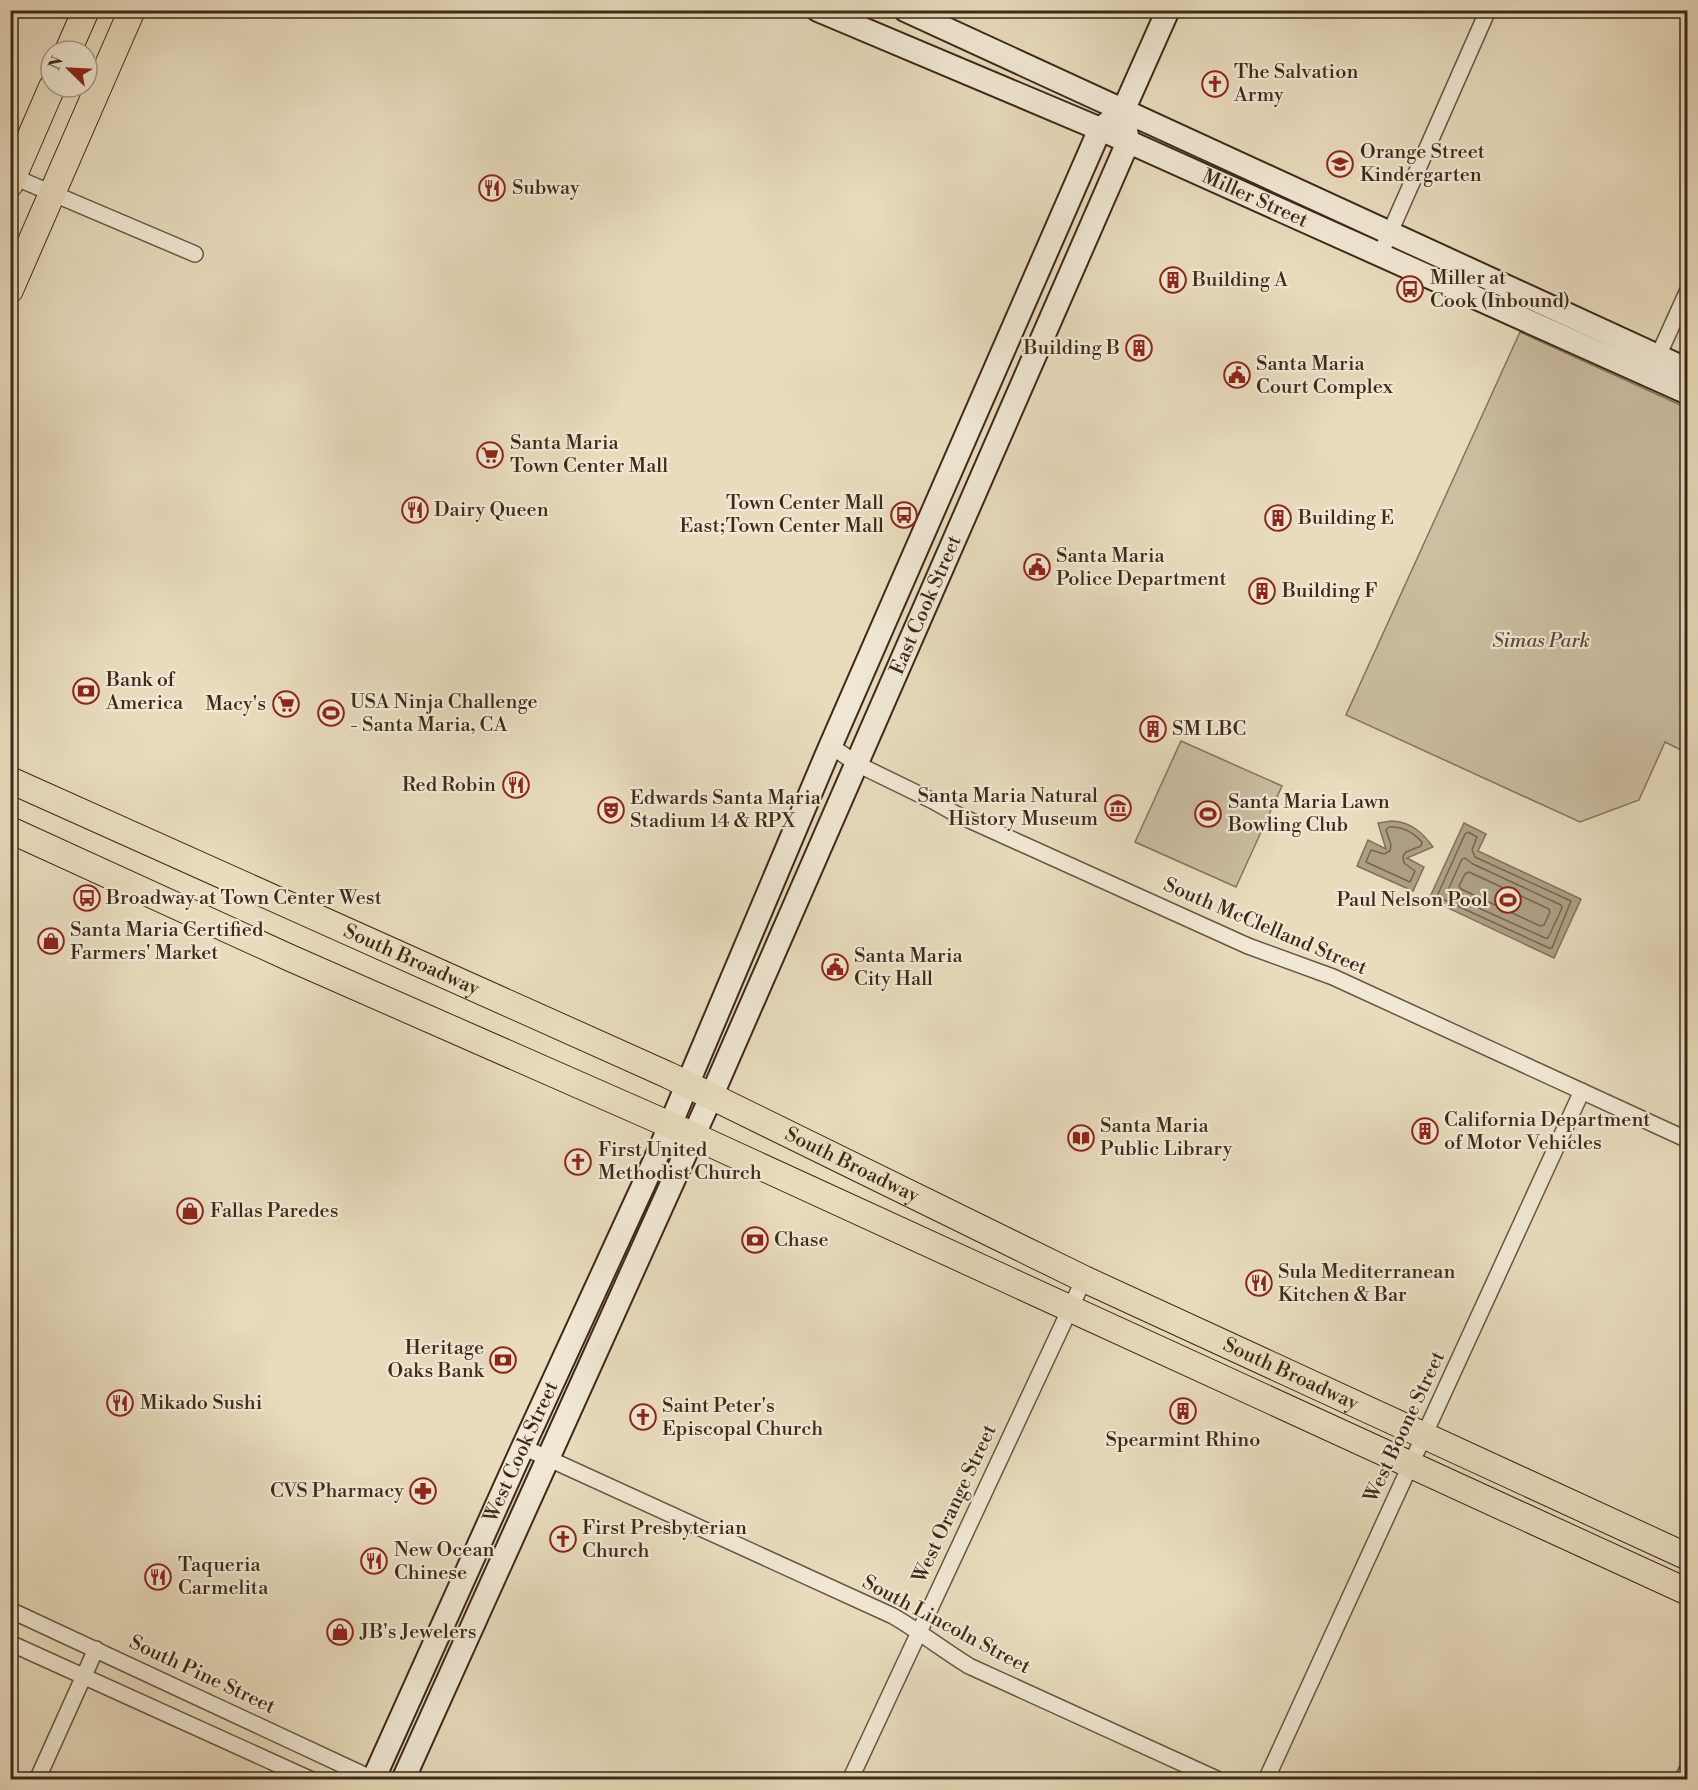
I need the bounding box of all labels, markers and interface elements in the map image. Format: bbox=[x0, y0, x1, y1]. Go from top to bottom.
north arrow bbox=[39, 39, 99, 99]
text: N bbox=[45, 53, 68, 73]
place label: The Salvation Army bbox=[1233, 60, 1358, 108]
church icon: The Salvation Army bbox=[1200, 69, 1230, 99]
place label: Orange Street Kindergarten bbox=[1360, 140, 1485, 188]
school or university icon: Orange Street Kindergarten bbox=[1325, 149, 1355, 179]
street label: Miller Street bbox=[1198, 164, 1312, 233]
restaurant icon: Subway bbox=[477, 173, 507, 203]
place label: Subway bbox=[512, 176, 580, 201]
building icon: Building A bbox=[1158, 265, 1188, 295]
place label: Miller at Cook (Inbound) bbox=[1430, 266, 1570, 314]
place label: Building A bbox=[1191, 268, 1289, 293]
bus stop icon: Miller at Cook (Inbound) bbox=[1395, 274, 1425, 304]
building icon: Building B bbox=[1124, 333, 1154, 363]
place label: Building B bbox=[1023, 336, 1120, 361]
place label: Santa Maria Court Complex bbox=[1256, 352, 1394, 400]
public building icon: Santa Maria Court Complex bbox=[1222, 360, 1252, 390]
place label: Santa Maria Town Center Mall bbox=[510, 431, 668, 479]
supermarket icon: Santa Maria Town Center Mall bbox=[475, 440, 505, 470]
place label: Town Center Mall East;Town Center Mall bbox=[680, 491, 884, 539]
restaurant icon: Dairy Queen bbox=[400, 495, 430, 525]
place label: Dairy Queen bbox=[434, 498, 549, 523]
bus stop icon: Town Center Mall East;Town Center Mall bbox=[889, 500, 919, 530]
building icon: Building E bbox=[1263, 503, 1293, 533]
place label: Building E bbox=[1297, 506, 1394, 531]
street label: East Cook Street bbox=[884, 532, 967, 679]
place label: Santa Maria Police Department bbox=[1056, 544, 1227, 592]
public building icon: Santa Maria Police Department bbox=[1022, 552, 1052, 582]
building icon: Building F bbox=[1247, 576, 1277, 606]
place label: Building F bbox=[1281, 579, 1378, 604]
park label: Simas Park bbox=[1492, 629, 1590, 654]
place label: Bank of America bbox=[105, 668, 184, 716]
bank icon: Bank of America bbox=[71, 676, 101, 706]
supermarket icon: Macy's bbox=[271, 689, 301, 719]
place label: USA Ninja Challenge - Santa Maria, CA bbox=[350, 690, 538, 738]
place label: Macy's bbox=[205, 692, 266, 717]
sports icon: USA Ninja Challenge - Santa Maria, CA bbox=[316, 698, 346, 728]
building icon: SM LBC bbox=[1138, 714, 1168, 744]
place label: SM LBC bbox=[1172, 717, 1246, 742]
restaurant icon: Red Robin bbox=[501, 770, 531, 800]
place label: Red Robin bbox=[402, 773, 496, 798]
place label: Santa Maria Natural History Museum bbox=[917, 784, 1098, 832]
place label: Edwards Santa Maria Stadium 14 & RPX bbox=[630, 786, 822, 834]
place label: Santa Maria Lawn Bowling Club bbox=[1227, 790, 1390, 838]
museum icon: Santa Maria Natural History Museum bbox=[1103, 793, 1133, 823]
theatre icon: Edwards Santa Maria Stadium 14 & RPX bbox=[596, 795, 626, 825]
sports icon: Santa Maria Lawn Bowling Club bbox=[1193, 799, 1223, 829]
street label: South McClelland Street bbox=[1159, 873, 1371, 981]
bus stop icon: Broadway at Town Center West bbox=[72, 883, 102, 913]
sports icon: Paul Nelson Pool bbox=[1493, 885, 1523, 915]
place label: Broadway at Town Center West bbox=[105, 886, 382, 911]
place label: Paul Nelson Pool bbox=[1336, 888, 1488, 913]
place label: Santa Maria Certified Farmers' Market bbox=[70, 918, 264, 966]
street label: South Broadway bbox=[340, 919, 484, 1001]
shop icon: Santa Maria Certified Farmers' Market bbox=[36, 926, 66, 956]
place label: Santa Maria City Hall bbox=[854, 944, 964, 992]
public building icon: Santa Maria City Hall bbox=[820, 952, 850, 982]
place label: California Department of Motor Vehicles bbox=[1444, 1108, 1650, 1156]
place label: Santa Maria Public Library bbox=[1100, 1114, 1233, 1162]
building icon: California Department of Motor Vehicles bbox=[1410, 1116, 1440, 1146]
street label: South Broadway bbox=[781, 1122, 924, 1209]
library icon: Santa Maria Public Library bbox=[1066, 1123, 1096, 1153]
place label: First United Methodist Church bbox=[598, 1138, 762, 1186]
church icon: First United Methodist Church bbox=[563, 1147, 593, 1177]
shop icon: Fallas Paredes bbox=[175, 1196, 205, 1226]
place label: Fallas Paredes bbox=[210, 1199, 338, 1224]
bank icon: Chase bbox=[740, 1225, 770, 1255]
place label: Chase bbox=[774, 1228, 829, 1253]
place label: Sula Mediterranean Kitchen & Bar bbox=[1278, 1260, 1455, 1308]
restaurant icon: Sula Mediterranean Kitchen & Bar bbox=[1244, 1268, 1274, 1298]
street label: South Broadway bbox=[1219, 1332, 1363, 1416]
place label: Heritage Oaks Bank bbox=[388, 1336, 486, 1384]
bank icon: Heritage Oaks Bank bbox=[488, 1345, 518, 1375]
street label: West Boone Street bbox=[1359, 1347, 1451, 1508]
street label: West Cook Street bbox=[478, 1377, 564, 1527]
restaurant icon: Mikado Sushi bbox=[105, 1388, 135, 1418]
place label: Mikado Sushi bbox=[140, 1391, 263, 1416]
place label: Saint Peter's Episcopal Church bbox=[662, 1394, 823, 1442]
building icon: Spearmint Rhino bbox=[1168, 1396, 1198, 1426]
church icon: Saint Peter's Episcopal Church bbox=[628, 1402, 658, 1432]
street label: West Orange Street bbox=[907, 1421, 1003, 1588]
place label: Spearmint Rhino bbox=[1105, 1428, 1261, 1453]
pharmacy icon: CVS Pharmacy bbox=[408, 1476, 438, 1506]
place label: CVS Pharmacy bbox=[270, 1479, 404, 1504]
place label: First Presbyterian Church bbox=[582, 1516, 747, 1564]
church icon: First Presbyterian Church bbox=[548, 1524, 578, 1554]
place label: New Ocean Chinese bbox=[394, 1538, 495, 1586]
restaurant icon: New Ocean Chinese bbox=[359, 1546, 389, 1576]
place label: Taqueria Carmelita bbox=[178, 1553, 269, 1601]
restaurant icon: Taqueria Carmelita bbox=[143, 1562, 173, 1592]
street label: South Lincoln Street bbox=[858, 1570, 1034, 1680]
shop icon: JB's Jewelers bbox=[325, 1617, 355, 1647]
place label: JB's Jewelers bbox=[359, 1620, 476, 1645]
street label: South Pine Street bbox=[125, 1630, 279, 1720]

